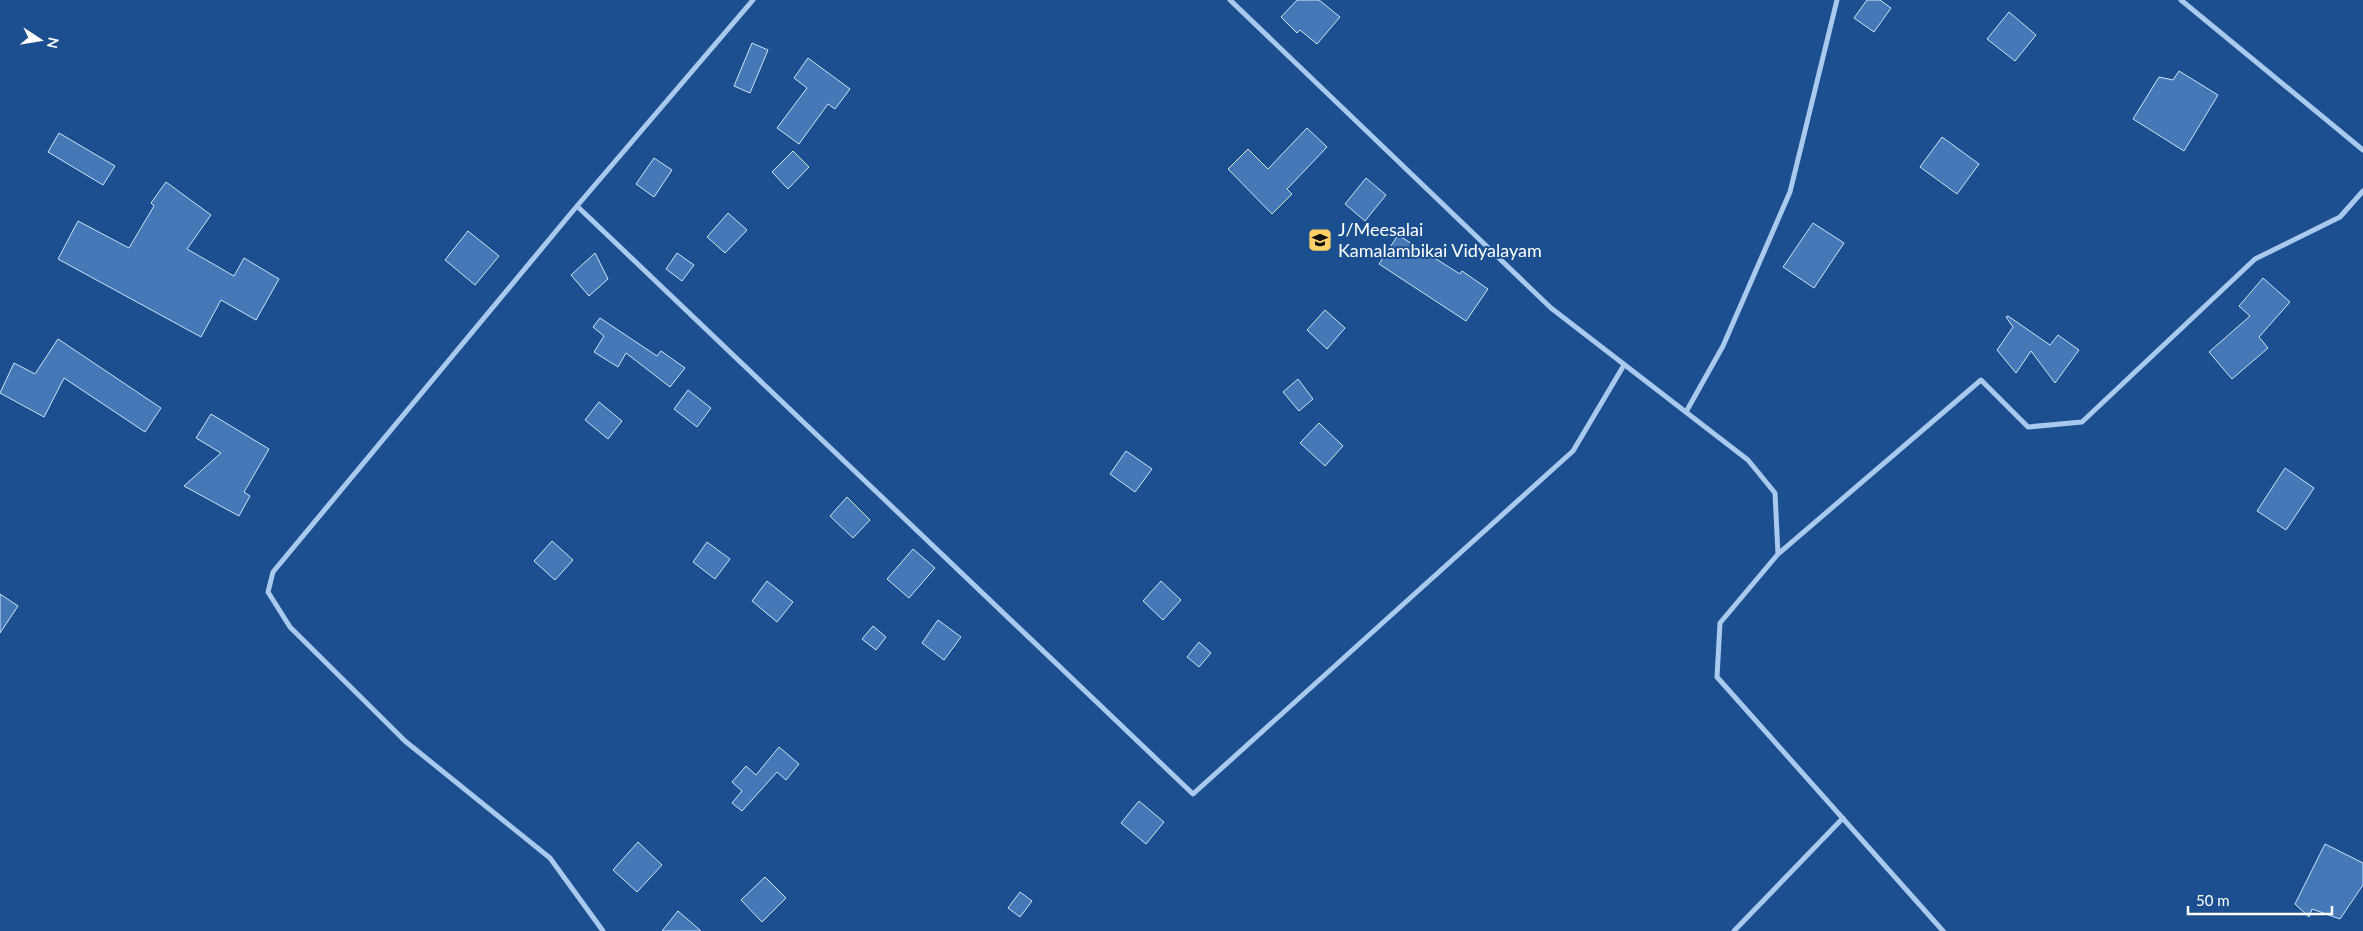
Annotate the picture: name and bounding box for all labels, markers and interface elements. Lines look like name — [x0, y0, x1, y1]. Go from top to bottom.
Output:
north arrow — [15, 15, 65, 65]
text: N — [44, 36, 63, 50]
place label: J/Meesalai Kamalambikai Vidyalayam — [1338, 218, 1542, 261]
school or university icon: J/Meesalai Kamalambikai Vidyalayam — [1307, 227, 1333, 253]
scale bar — [2188, 884, 2332, 916]
text: 50 m — [2196, 891, 2230, 909]

